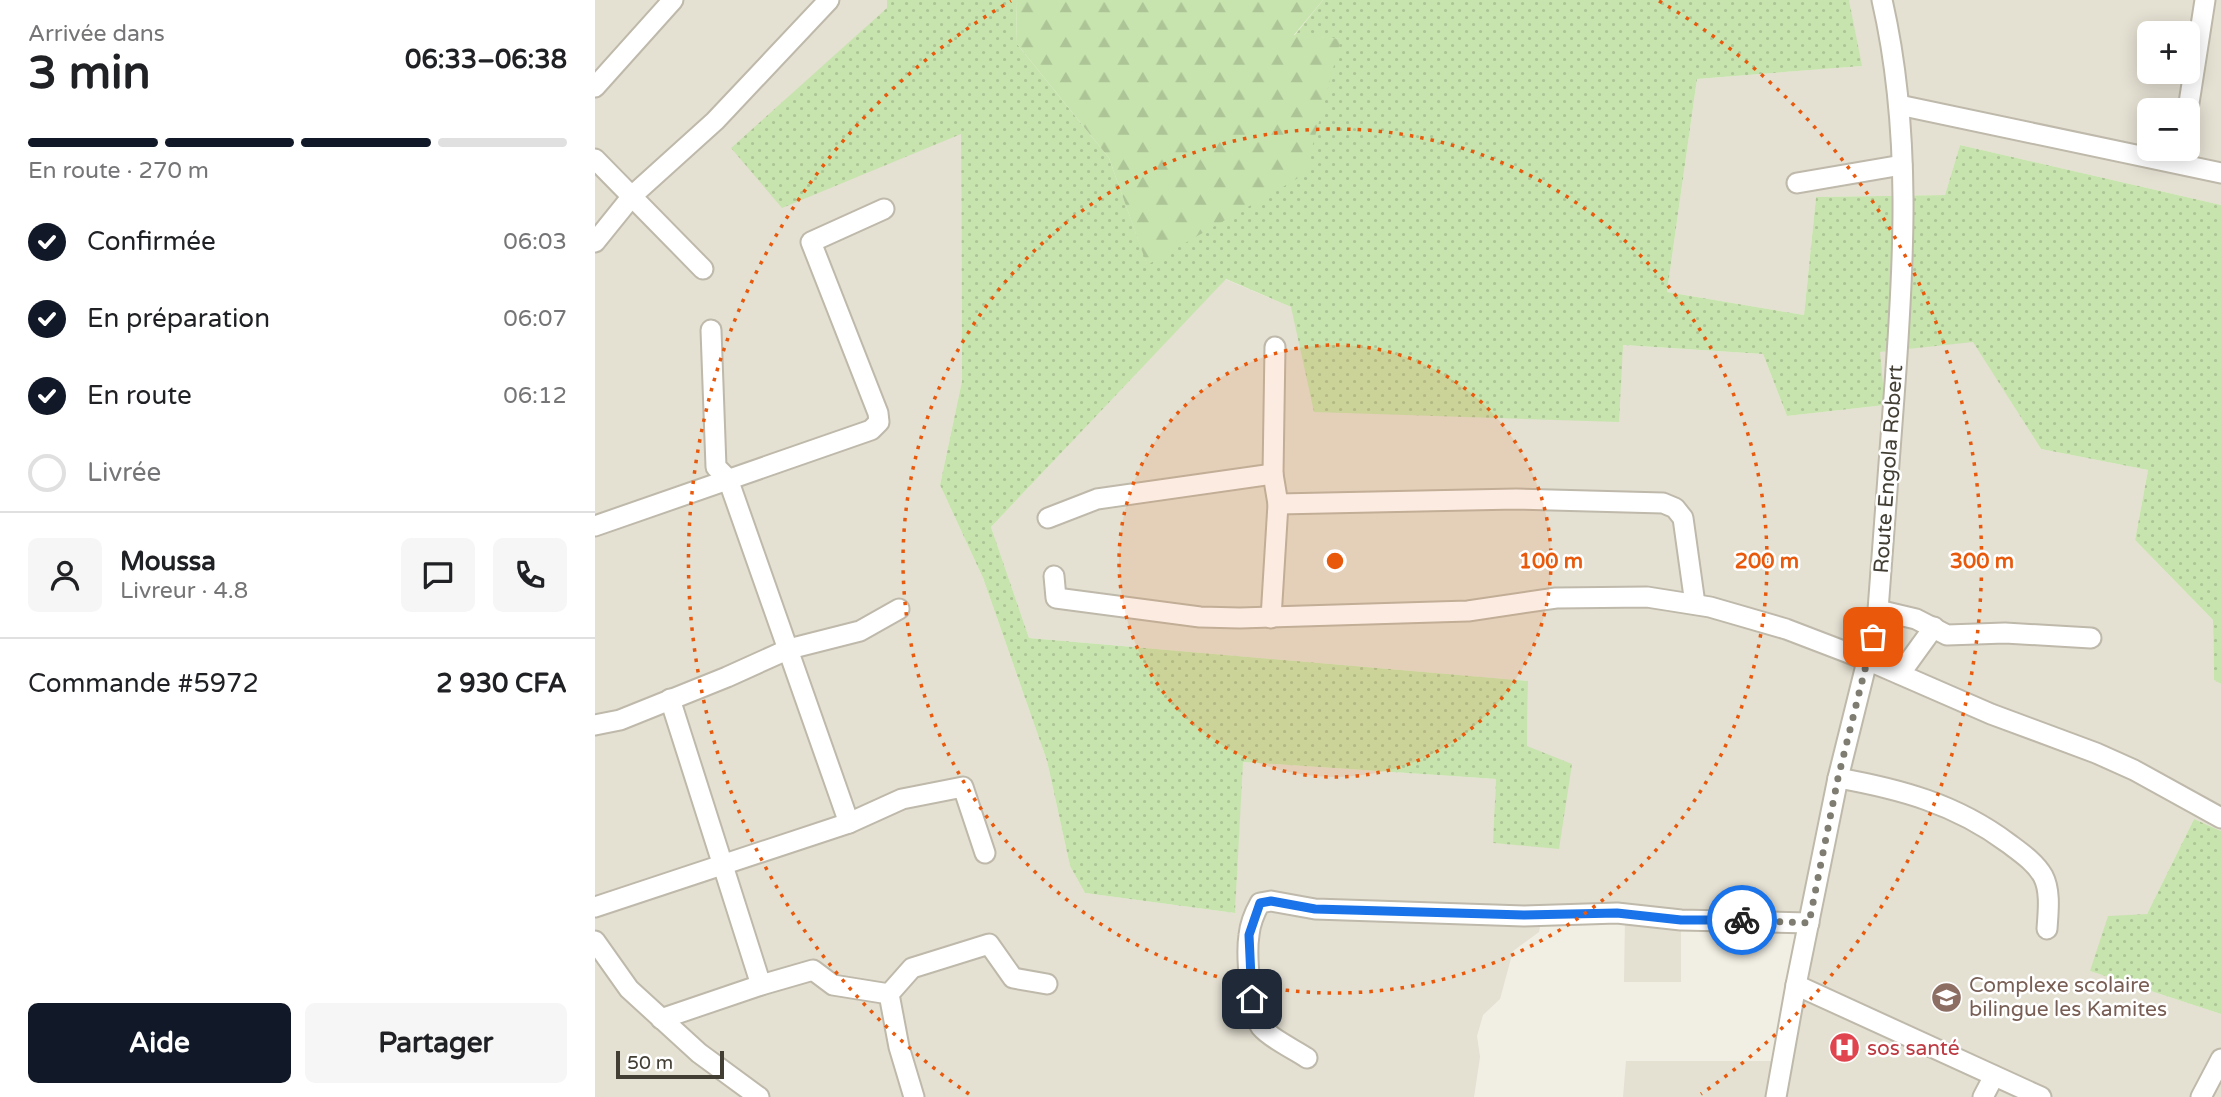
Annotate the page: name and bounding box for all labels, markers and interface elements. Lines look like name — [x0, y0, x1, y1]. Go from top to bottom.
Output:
text: Arrivée dans — [28, 20, 165, 48]
map controls — [2137, 21, 2200, 161]
button: + — [2137, 21, 2200, 84]
text: 06:33–06:38 — [405, 44, 567, 75]
text: 3 min — [28, 46, 151, 101]
button: − — [2137, 98, 2200, 161]
text: En route · 270 m — [28, 157, 209, 185]
icon: check — [28, 223, 66, 261]
text: Confirmée — [87, 226, 216, 257]
text: 06:03 — [503, 228, 567, 256]
icon: check — [28, 300, 66, 338]
text: En préparation — [87, 303, 270, 334]
text: 06:07 — [503, 305, 567, 333]
street label: Route Engola Robert — [1869, 364, 1908, 574]
icon: check — [28, 377, 66, 415]
text: En route — [87, 380, 192, 411]
text: 06:12 — [503, 382, 567, 410]
text: Livrée — [87, 457, 161, 488]
button: person — [28, 538, 102, 612]
button: chat — [401, 538, 475, 612]
button: phone — [493, 538, 567, 612]
text: Moussa — [120, 546, 216, 577]
centre of rings — [1323, 549, 1347, 573]
text: 100 m — [1519, 549, 1583, 574]
text: 200 m — [1735, 549, 1799, 574]
text: 300 m — [1950, 549, 2014, 574]
text: Livreur · 4.8 — [120, 577, 248, 605]
pin — [1843, 607, 1903, 667]
icon: bag — [1854, 618, 1892, 656]
text: Commande #5972 — [28, 668, 259, 699]
text: 2 930 CFA — [436, 668, 567, 699]
courier — [1707, 885, 1777, 955]
icon: bike — [1723, 901, 1761, 939]
pin — [1222, 969, 1282, 1029]
place label: Complexe scolaire bilingue les Kamites — [1969, 973, 2167, 1022]
icon: home — [1233, 980, 1271, 1018]
school or university icon: Complexe scolaire bilingue les Kamites — [1929, 980, 1963, 1014]
button: Aide — [28, 1003, 291, 1083]
button: Partager — [305, 1003, 567, 1083]
hospital icon: sos santé — [1827, 1031, 1861, 1065]
place label: sos santé — [1867, 1036, 1960, 1061]
scale bar — [616, 1048, 725, 1080]
text: 50 m — [627, 1052, 673, 1074]

